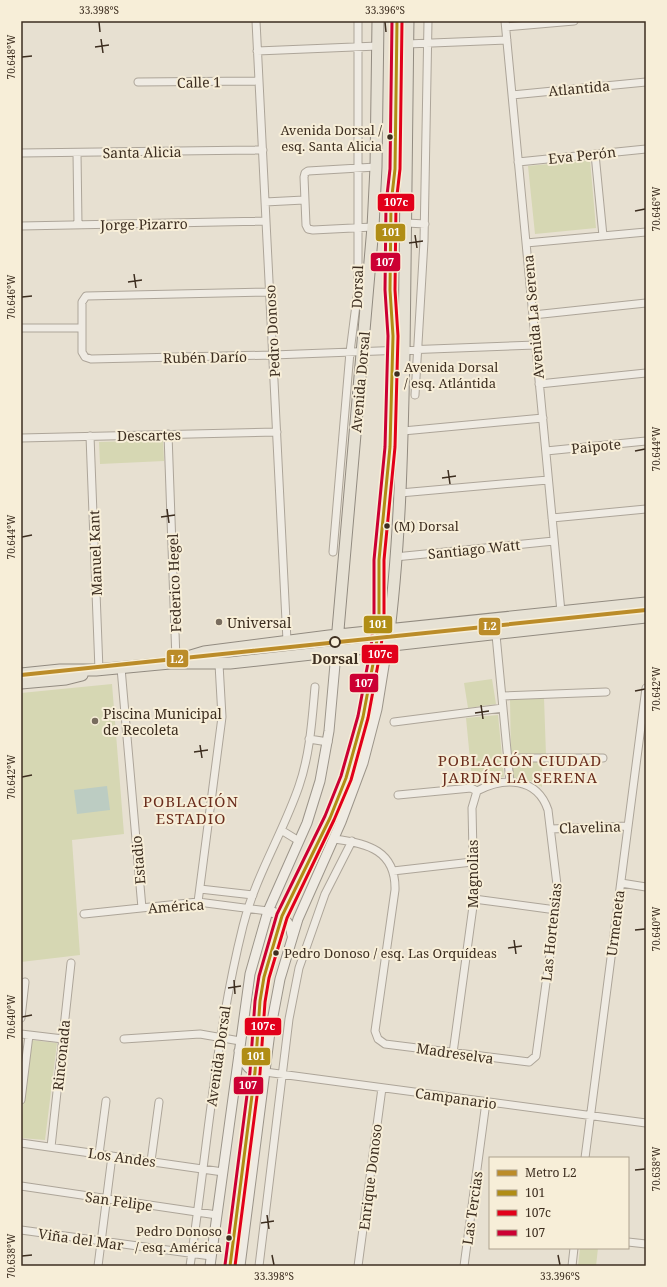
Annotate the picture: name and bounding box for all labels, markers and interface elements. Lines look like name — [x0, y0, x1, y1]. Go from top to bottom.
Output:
text: 33.398°S — [79, 3, 119, 17]
text: 33.396°S — [365, 3, 405, 17]
text: 70.648°W — [4, 34, 18, 79]
street label: Calle 1 — [177, 72, 221, 92]
street label: Atlantida — [547, 76, 611, 100]
place label: Avenida Dorsal / esq. Santa Alicia — [280, 121, 382, 155]
marker: Avenida Dorsal / esq. Santa Alicia — [385, 132, 395, 142]
street label: Santa Alicia — [102, 142, 182, 162]
street label: Eva Perón — [547, 142, 617, 168]
text: 70.646°W — [649, 186, 663, 231]
line badge: 107c — [377, 193, 415, 212]
text: 107c — [384, 194, 408, 209]
street label: Jorge Pizarro — [99, 214, 188, 234]
line badge: 101 — [375, 223, 406, 242]
text: 101 — [382, 224, 400, 239]
line badge: 107 — [370, 252, 401, 272]
text: 107 — [376, 254, 394, 269]
street label: Avenida La Serena — [518, 254, 548, 380]
street label: Dorsal — [347, 264, 367, 309]
text: 70.646°W — [4, 274, 18, 319]
street label: Pedro Donoso — [260, 284, 284, 378]
street label: Avenida Dorsal — [346, 330, 374, 433]
street label: Rubén Darío — [163, 347, 247, 367]
place label: Avenida Dorsal / esq. Atlántida — [404, 358, 498, 392]
marker: Avenida Dorsal / esq. Atlántida — [392, 369, 402, 379]
street label: Descartes — [117, 425, 181, 445]
text: 70.644°W — [649, 426, 663, 471]
street label: Paipote — [570, 434, 622, 458]
street label: Manuel Kant — [84, 510, 106, 596]
text: 70.644°W — [4, 514, 18, 559]
place label: (M) Dorsal — [394, 517, 459, 535]
marker: (M) Dorsal — [382, 521, 392, 531]
street label: Federico Hegel — [163, 533, 185, 633]
street label: Santiago Watt — [427, 535, 521, 563]
place label: Universal — [227, 613, 292, 632]
line badge: 101 — [363, 615, 393, 634]
text: 101 — [369, 616, 387, 631]
marker: Universal — [214, 617, 224, 627]
line badge: L2 — [478, 617, 501, 636]
text: L2 — [483, 618, 497, 633]
marker: Dorsal — [329, 636, 341, 648]
line badge: 107c — [361, 644, 399, 664]
text: 107c — [368, 646, 392, 661]
line badge: L2 — [166, 649, 189, 668]
place label: Dorsal — [312, 649, 358, 668]
text: L2 — [170, 651, 184, 666]
text: 70.642°W — [649, 666, 663, 711]
line badge: 107 — [349, 673, 379, 693]
text: 107 — [355, 675, 373, 690]
place label: Piscina Municipal de Recoleta — [103, 704, 223, 739]
marker: Piscina Municipal de Recoleta — [90, 716, 100, 726]
district label: POBLACIÓN CIUDAD JARDÍN LA SERENA — [438, 750, 602, 787]
text: 70.642°W — [4, 754, 18, 799]
district label: POBLACIÓN ESTADIO — [143, 791, 239, 828]
street label: Clavelina — [559, 816, 621, 838]
street label: Estadio — [126, 835, 150, 885]
street label: Magnolias — [463, 840, 482, 908]
street label: Las Hortensias — [536, 882, 566, 982]
street label: Urmeneta — [602, 889, 629, 957]
street label: América — [147, 895, 205, 917]
text: 70.640°W — [649, 906, 663, 951]
place label: Pedro Donoso / esq. Las Orquídeas — [284, 944, 497, 962]
marker: Pedro Donoso / esq. Las Orquídeas — [271, 948, 281, 958]
text: 70.640°W — [4, 994, 18, 1039]
street label: Avenida Dorsal — [202, 1004, 235, 1108]
line badge: 107c — [244, 1017, 282, 1036]
text: 107c — [251, 1018, 275, 1033]
street label: Rinconada — [48, 1019, 74, 1091]
street label: Madreselva — [415, 1038, 495, 1068]
line badge: 101 — [241, 1047, 271, 1066]
text: 101 — [247, 1048, 265, 1063]
line badge: 107 — [233, 1076, 264, 1095]
text: 107 — [239, 1077, 257, 1092]
street label: Campanario — [414, 1083, 498, 1113]
street label: Enrique Donoso — [354, 1123, 386, 1231]
street label: Los Andes — [87, 1143, 157, 1171]
text: 70.638°W — [649, 1146, 663, 1191]
legend — [489, 1157, 629, 1249]
text: Metro L2 — [525, 1164, 577, 1181]
street label: Las Tercias — [457, 1170, 487, 1246]
text: 101 — [525, 1184, 545, 1201]
street label: San Felipe — [84, 1187, 154, 1215]
text: 107c — [525, 1204, 551, 1221]
place label: Pedro Donoso / esq. América — [135, 1222, 222, 1256]
street label: Viña del Mar — [37, 1224, 125, 1254]
text: 107 — [525, 1224, 545, 1241]
text: 70.638°W — [4, 1233, 18, 1278]
marker: Pedro Donoso / esq. América — [224, 1233, 234, 1243]
text: 33.398°S — [254, 1269, 294, 1283]
text: 33.396°S — [540, 1269, 580, 1283]

